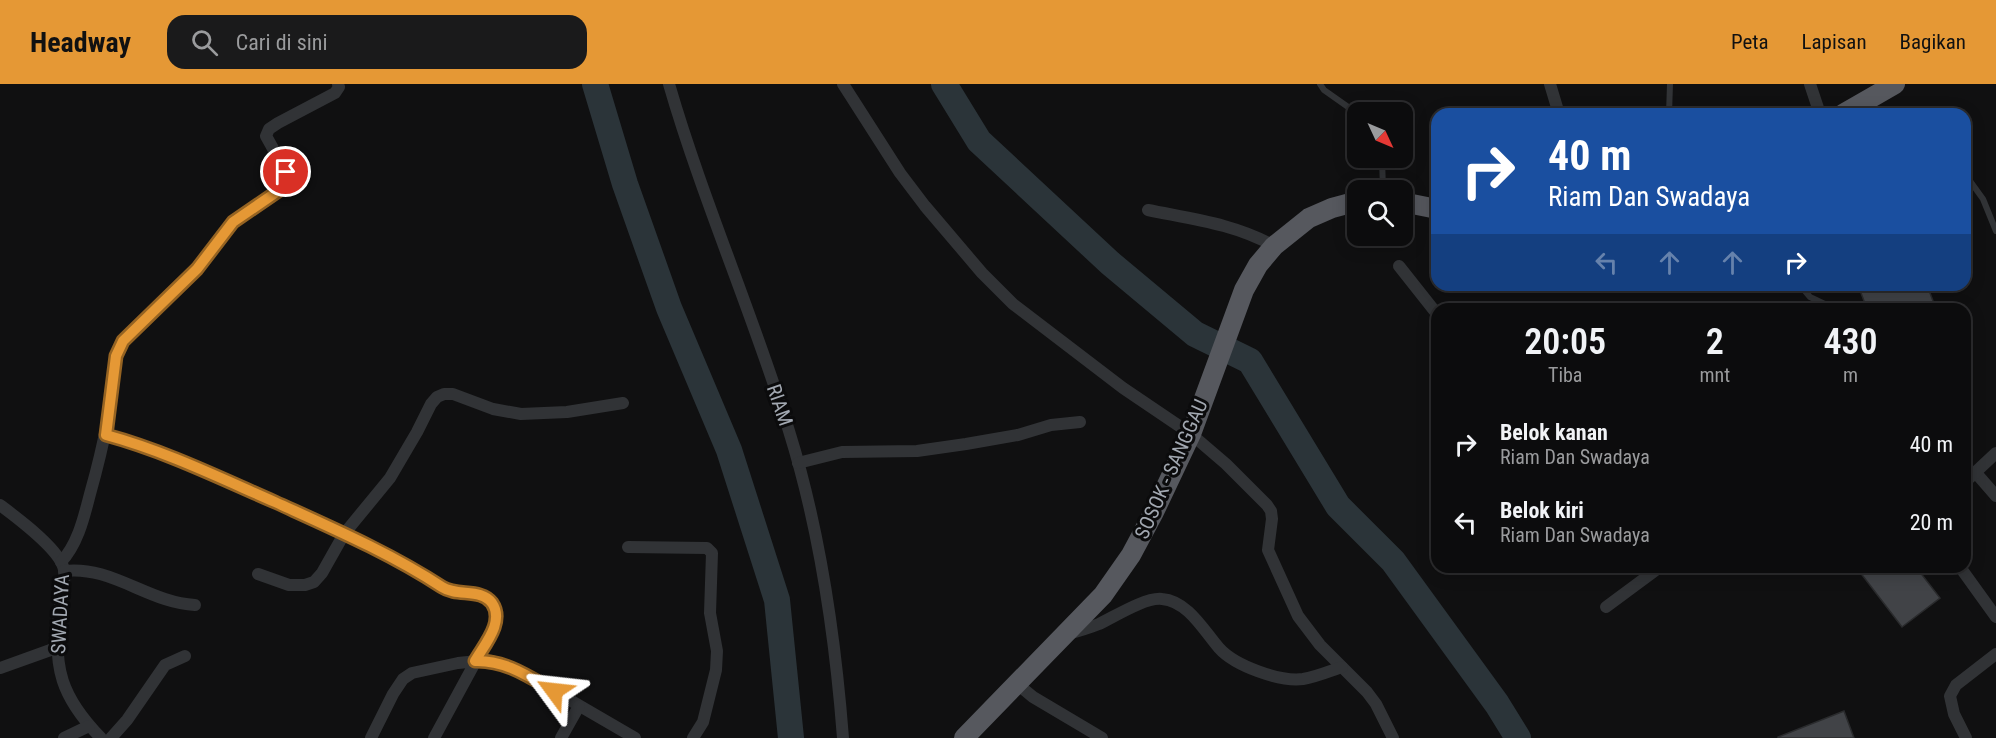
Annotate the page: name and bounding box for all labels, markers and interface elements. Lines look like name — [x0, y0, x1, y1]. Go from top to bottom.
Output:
search box — [167, 15, 587, 69]
text: Headway — [30, 26, 131, 59]
icon: search — [188, 26, 221, 59]
text: Cari di sini — [236, 30, 327, 55]
text: Peta — [1731, 30, 1769, 54]
text: Lapisan — [1802, 30, 1867, 54]
text: Bagikan — [1900, 30, 1966, 54]
north arrow — [1347, 102, 1413, 168]
map controls — [1347, 102, 1413, 246]
text: 40 m — [1548, 131, 1631, 180]
icon: right — [1449, 132, 1527, 210]
pin — [260, 146, 311, 197]
icon: arrive — [269, 155, 302, 188]
button: search — [1347, 180, 1413, 246]
text: Riam Dan Swadaya — [1548, 181, 1750, 213]
icon: left — [1590, 246, 1623, 279]
icon: ahead — [1653, 246, 1686, 279]
icon: ahead — [1716, 246, 1749, 279]
icon: right — [1779, 246, 1812, 279]
text: 20:05 — [1524, 321, 1606, 363]
text: 2 — [1706, 321, 1724, 363]
text: 430 — [1823, 321, 1878, 363]
text: Tiba — [1548, 363, 1582, 387]
text: mnt — [1699, 363, 1730, 387]
text: m — [1843, 363, 1858, 387]
street label: RIAM — [762, 381, 798, 429]
street label: SOSOK - SANGGAU — [1129, 395, 1213, 543]
text: Belok kanan — [1500, 420, 1608, 445]
icon: right — [1449, 428, 1482, 461]
text: 40 m — [1910, 432, 1953, 457]
text: Riam Dan Swadaya — [1500, 445, 1650, 469]
text: Belok kiri — [1500, 498, 1584, 523]
icon: left — [1449, 506, 1482, 539]
text: 20 m — [1910, 510, 1953, 535]
text: Riam Dan Swadaya — [1500, 523, 1650, 547]
street label: SWADAYA — [46, 573, 74, 654]
position arrow — [522, 659, 586, 723]

